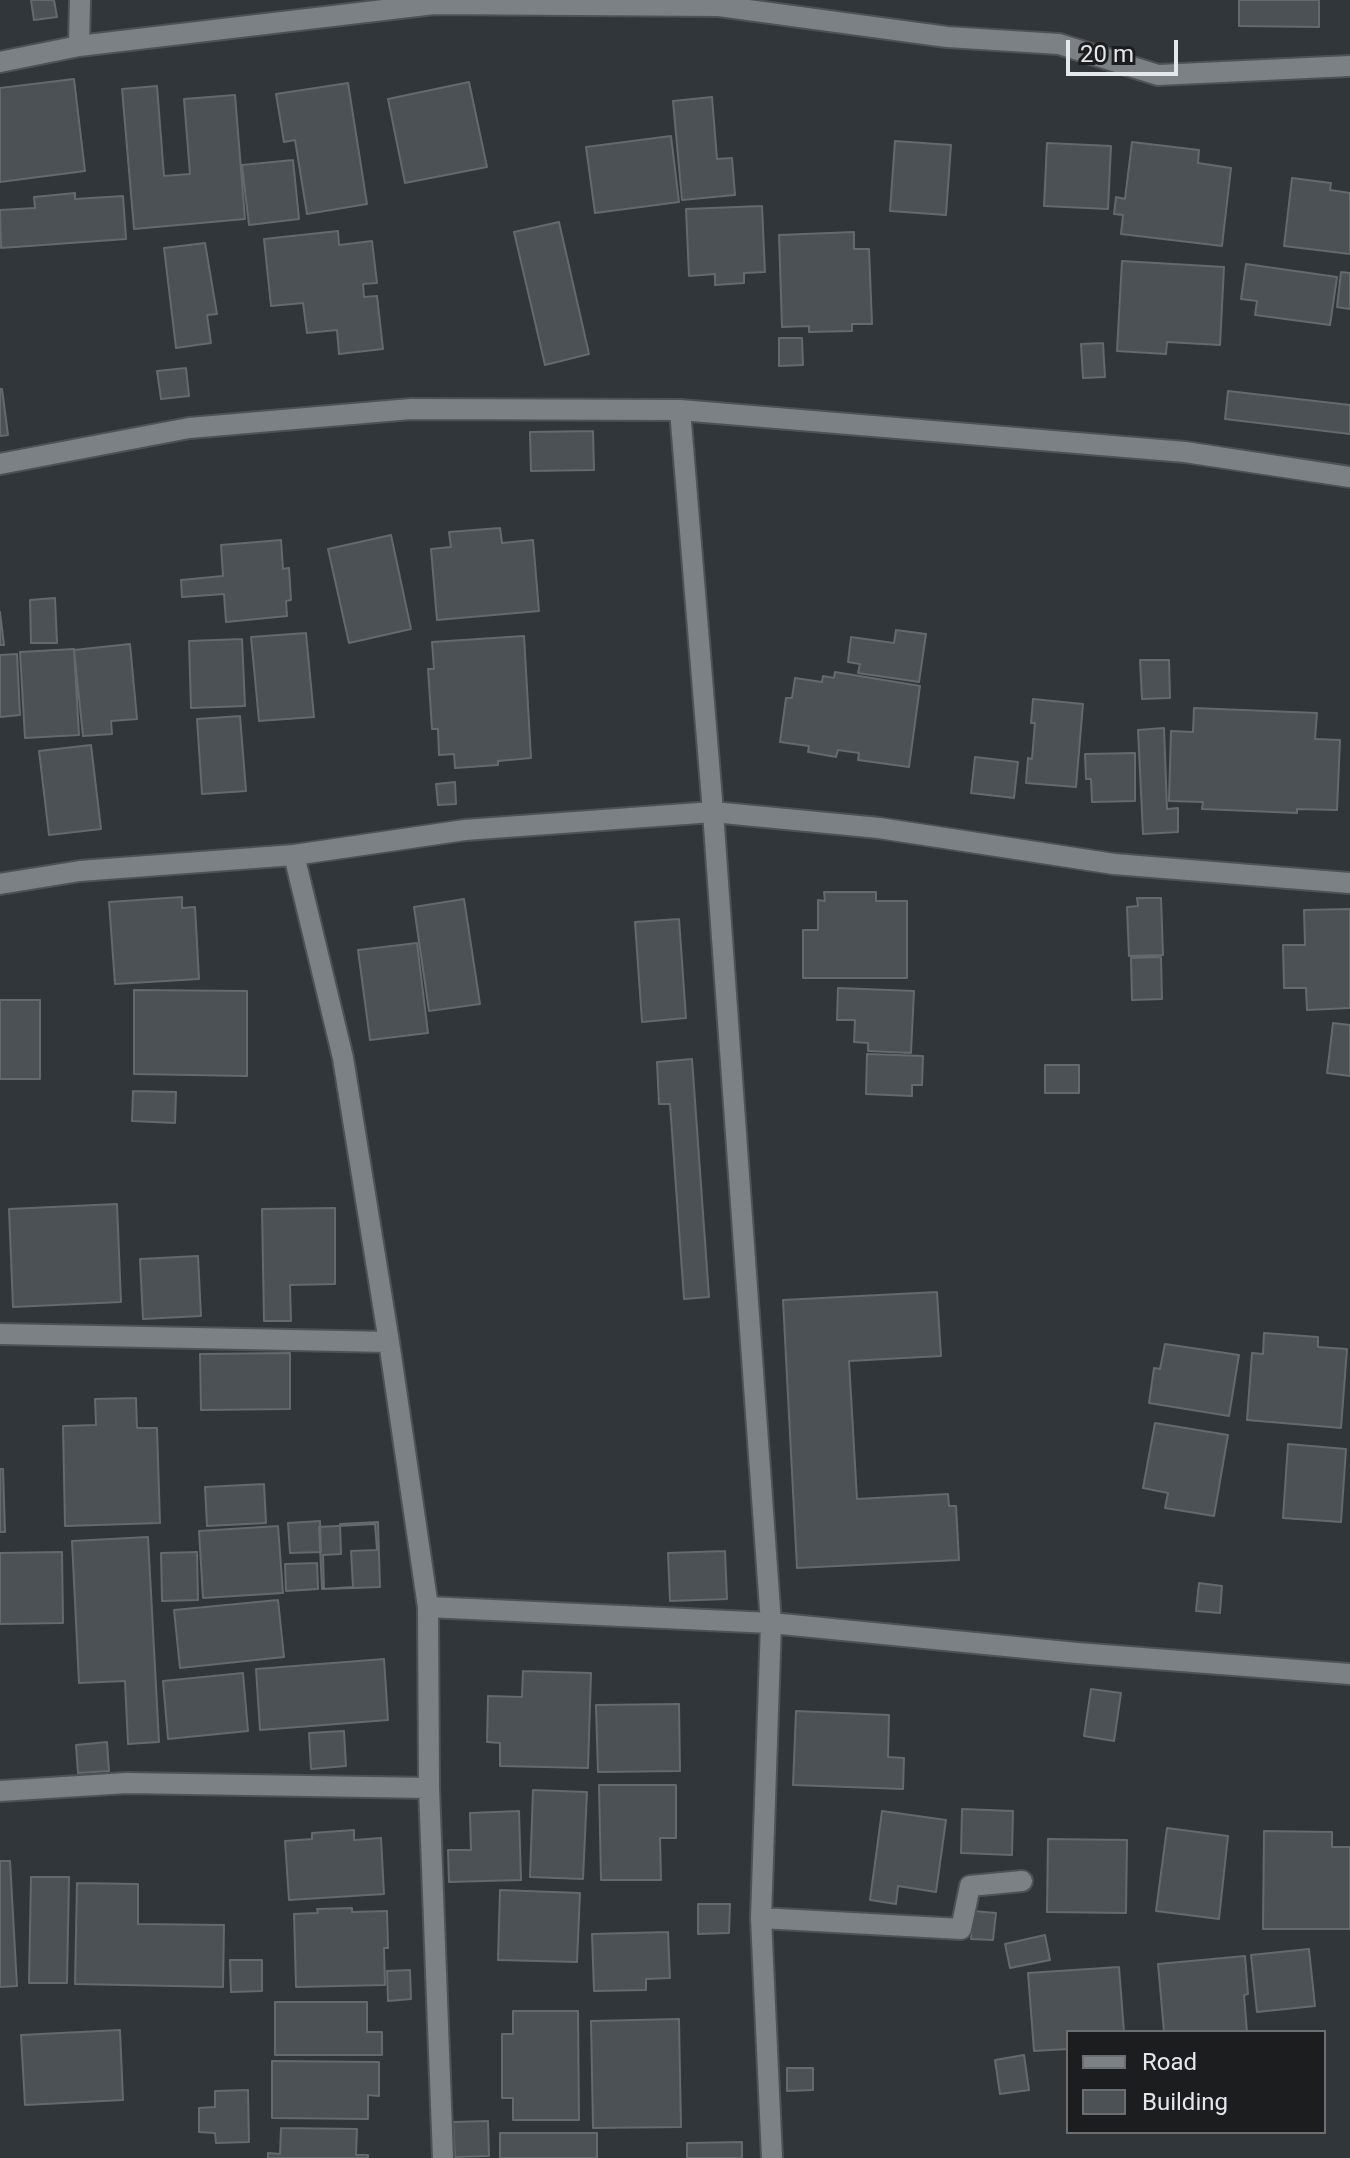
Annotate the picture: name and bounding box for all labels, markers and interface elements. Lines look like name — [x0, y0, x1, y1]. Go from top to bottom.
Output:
scale bar — [1070, 24, 1182, 74]
text: 20 m — [1080, 40, 1134, 68]
legend — [1066, 2030, 1326, 2134]
text: Road — [1142, 2048, 1197, 2076]
text: Building — [1142, 2088, 1228, 2116]

